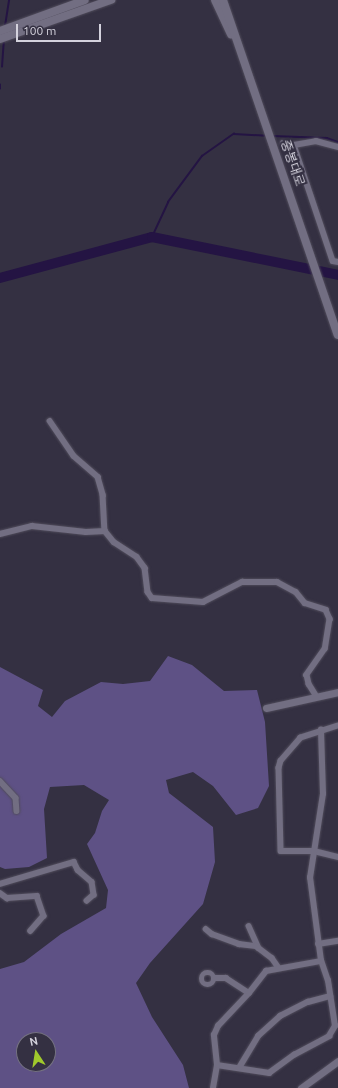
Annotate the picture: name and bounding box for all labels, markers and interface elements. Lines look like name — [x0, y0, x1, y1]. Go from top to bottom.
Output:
scale bar — [18, 16, 103, 42]
text: 100 m — [23, 24, 56, 37]
street label: 중봉대로 — [278, 138, 308, 188]
north arrow — [16, 1032, 56, 1072]
text: N — [28, 1035, 39, 1048]

